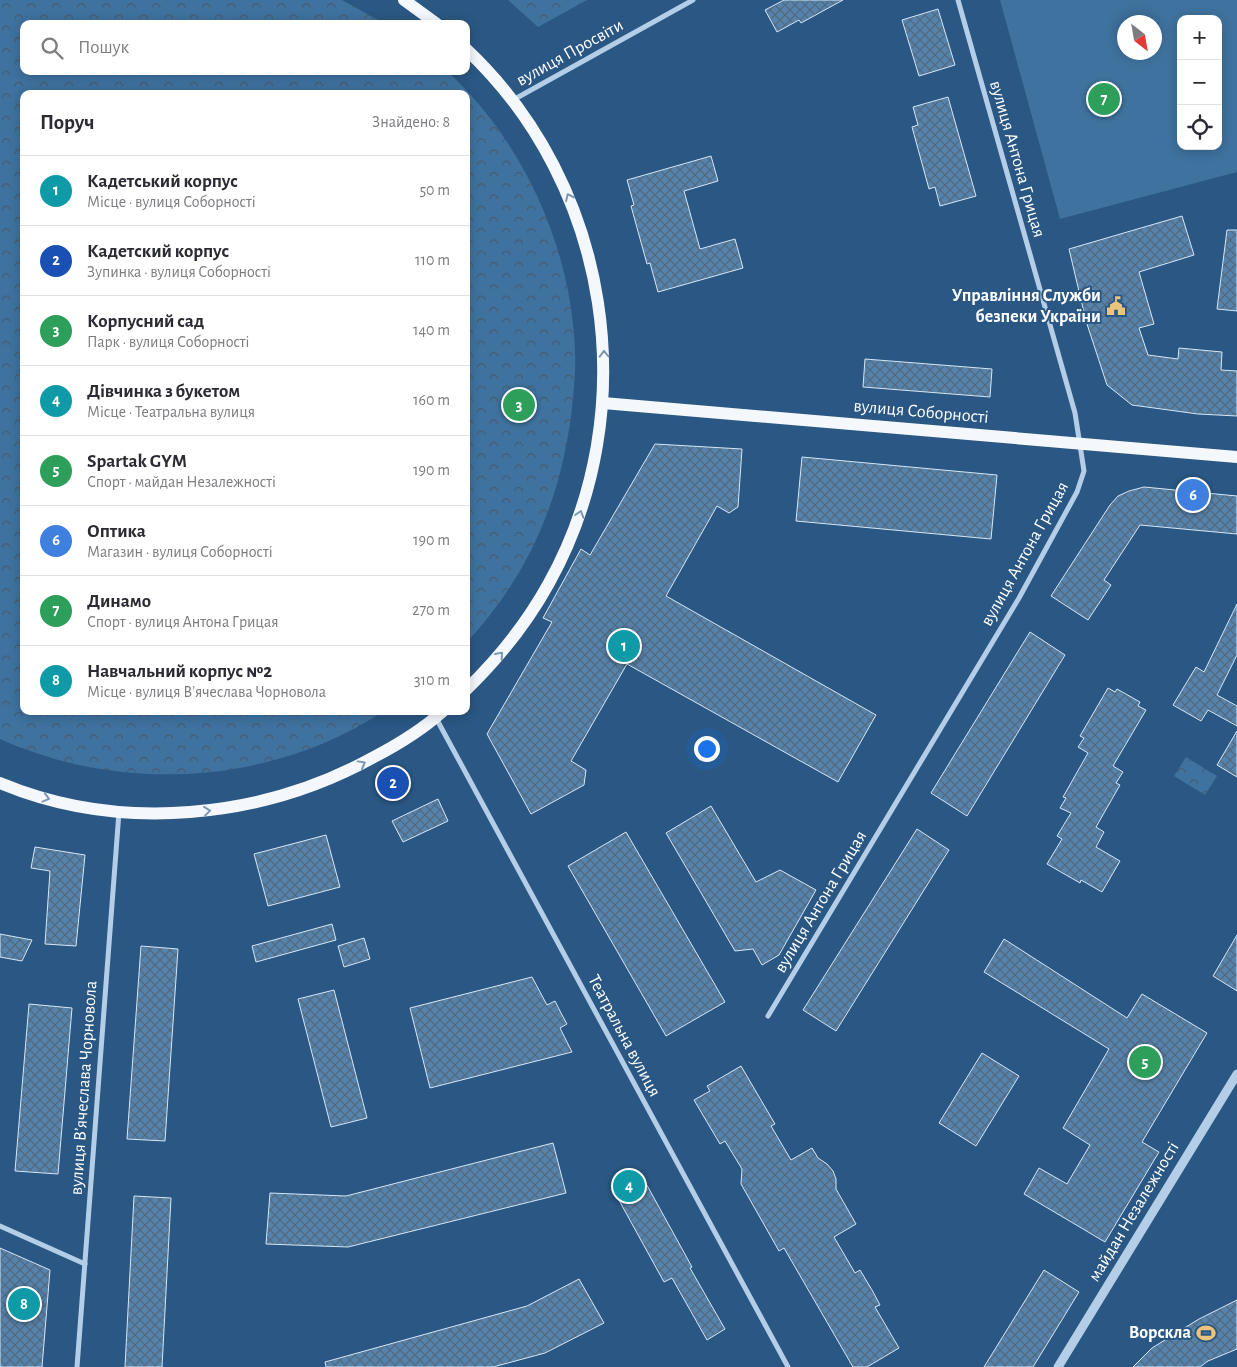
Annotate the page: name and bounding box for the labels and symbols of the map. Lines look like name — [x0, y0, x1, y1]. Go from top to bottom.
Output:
north arrow — [1117, 15, 1162, 60]
street label: вулиця Просвіти — [513, 16, 627, 90]
street label: вулиця Антона Грицая — [986, 79, 1048, 239]
pin: 7 — [1088, 80, 1120, 118]
one-way arrow — [564, 193, 575, 202]
place label: Управління Служби безпеки України — [952, 287, 1101, 326]
public building icon: Управління Служби безпеки України — [1105, 295, 1127, 317]
one-way arrow — [598, 350, 609, 358]
pin: 3 — [503, 386, 535, 424]
street label: вулиця Соборності — [853, 396, 989, 427]
pin: 6 — [1177, 476, 1209, 514]
street label: вулиця Антона Грицая — [978, 479, 1072, 629]
one-way arrow — [574, 511, 584, 519]
pin: 1 — [608, 627, 640, 665]
one-way arrow — [494, 651, 503, 660]
your location — [694, 736, 720, 762]
one-way arrow — [357, 760, 366, 770]
pin: 2 — [377, 764, 409, 802]
one-way arrow — [42, 793, 50, 803]
one-way arrow — [203, 806, 212, 816]
street label: вулиця Антона Грицая — [772, 828, 870, 976]
street label: Театральна вулиця — [584, 972, 664, 1100]
street label: вулиця Вʼячеслава Чорновола — [68, 980, 100, 1196]
pin: 5 — [1129, 1043, 1161, 1081]
street label: майдан Незалежності — [1085, 1139, 1183, 1285]
pin: 4 — [613, 1167, 645, 1205]
pin: 8 — [8, 1285, 40, 1323]
sports icon: Ворскла — [1195, 1322, 1217, 1344]
place label: Ворскла — [1129, 1324, 1191, 1342]

